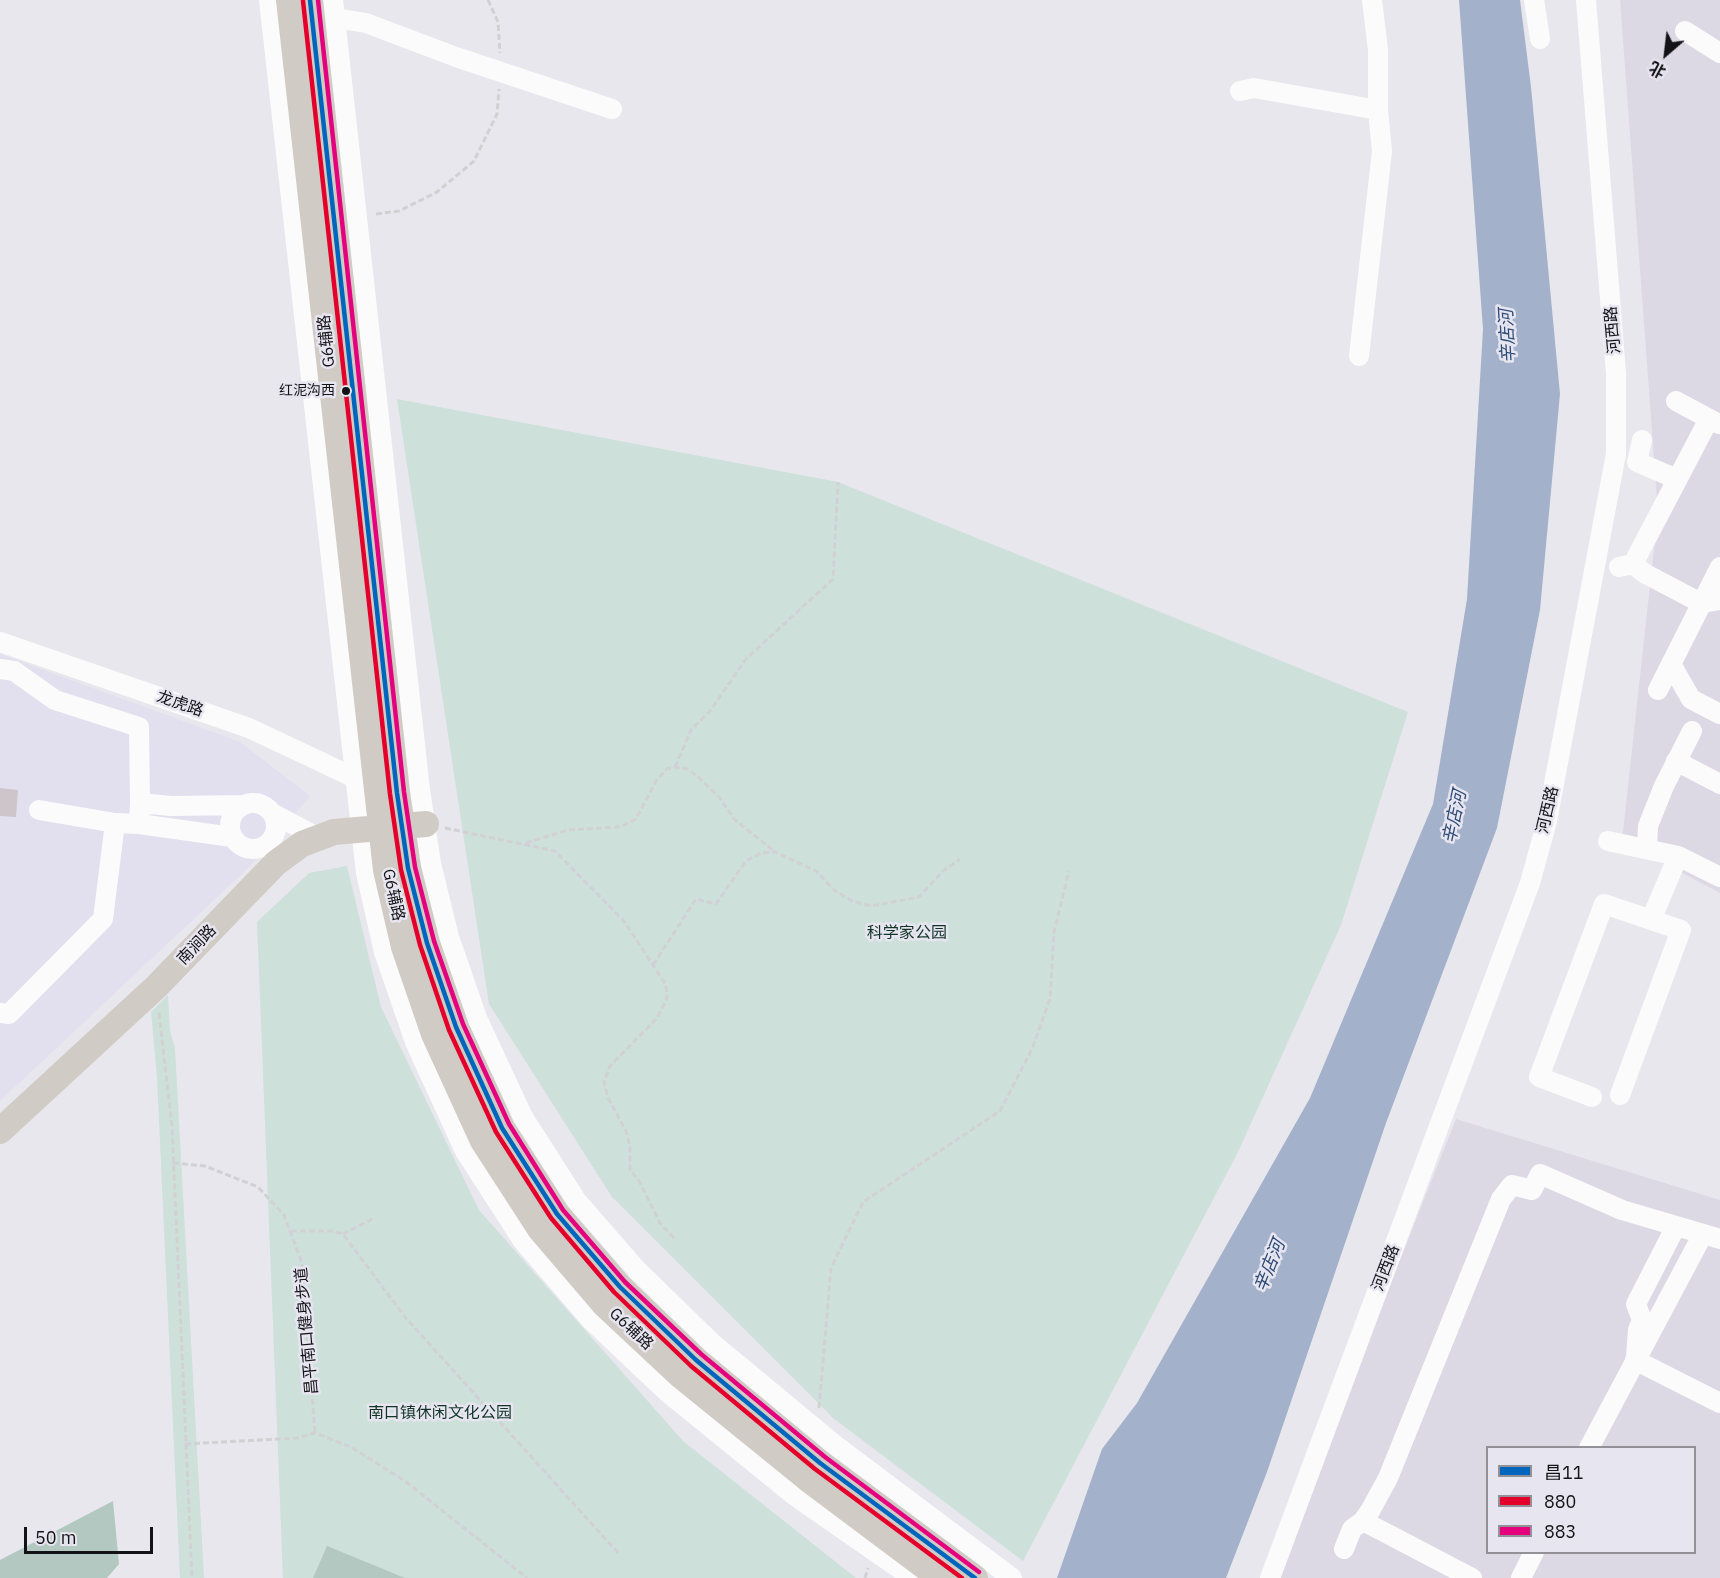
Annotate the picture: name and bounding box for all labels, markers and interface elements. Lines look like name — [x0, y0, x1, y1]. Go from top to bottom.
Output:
north arrow — [1636, 24, 1696, 84]
text: 北 — [1646, 57, 1669, 82]
street label: 河西路 — [1601, 305, 1625, 355]
water label: 辛店河 — [1496, 308, 1520, 364]
street label: G6辅路 — [315, 314, 339, 368]
place label: 红泥沟西 — [279, 383, 335, 399]
marker: 红泥沟西 — [340, 385, 352, 397]
street label: 龙虎路 — [154, 687, 206, 721]
street label: 河西路 — [1533, 784, 1563, 836]
water label: 辛店河 — [1439, 788, 1471, 846]
street label: G6辅路 — [378, 867, 408, 923]
street label: 南涧路 — [173, 921, 221, 969]
park label: 科学家公园 — [867, 923, 947, 943]
water label: 辛店河 — [1250, 1237, 1290, 1295]
street label: 河西路 — [1368, 1242, 1404, 1294]
street label: 昌平南口健身步道 — [292, 1266, 322, 1396]
street label: G6辅路 — [605, 1304, 657, 1354]
park label: 南口镇休闲文化公园 — [368, 1403, 512, 1423]
legend — [1486, 1446, 1696, 1554]
text: 昌11 — [1544, 1461, 1584, 1484]
text: 880 — [1544, 1490, 1576, 1513]
scale bar — [27, 1515, 156, 1553]
text: 883 — [1544, 1520, 1576, 1543]
text: 50 m — [35, 1526, 77, 1549]

